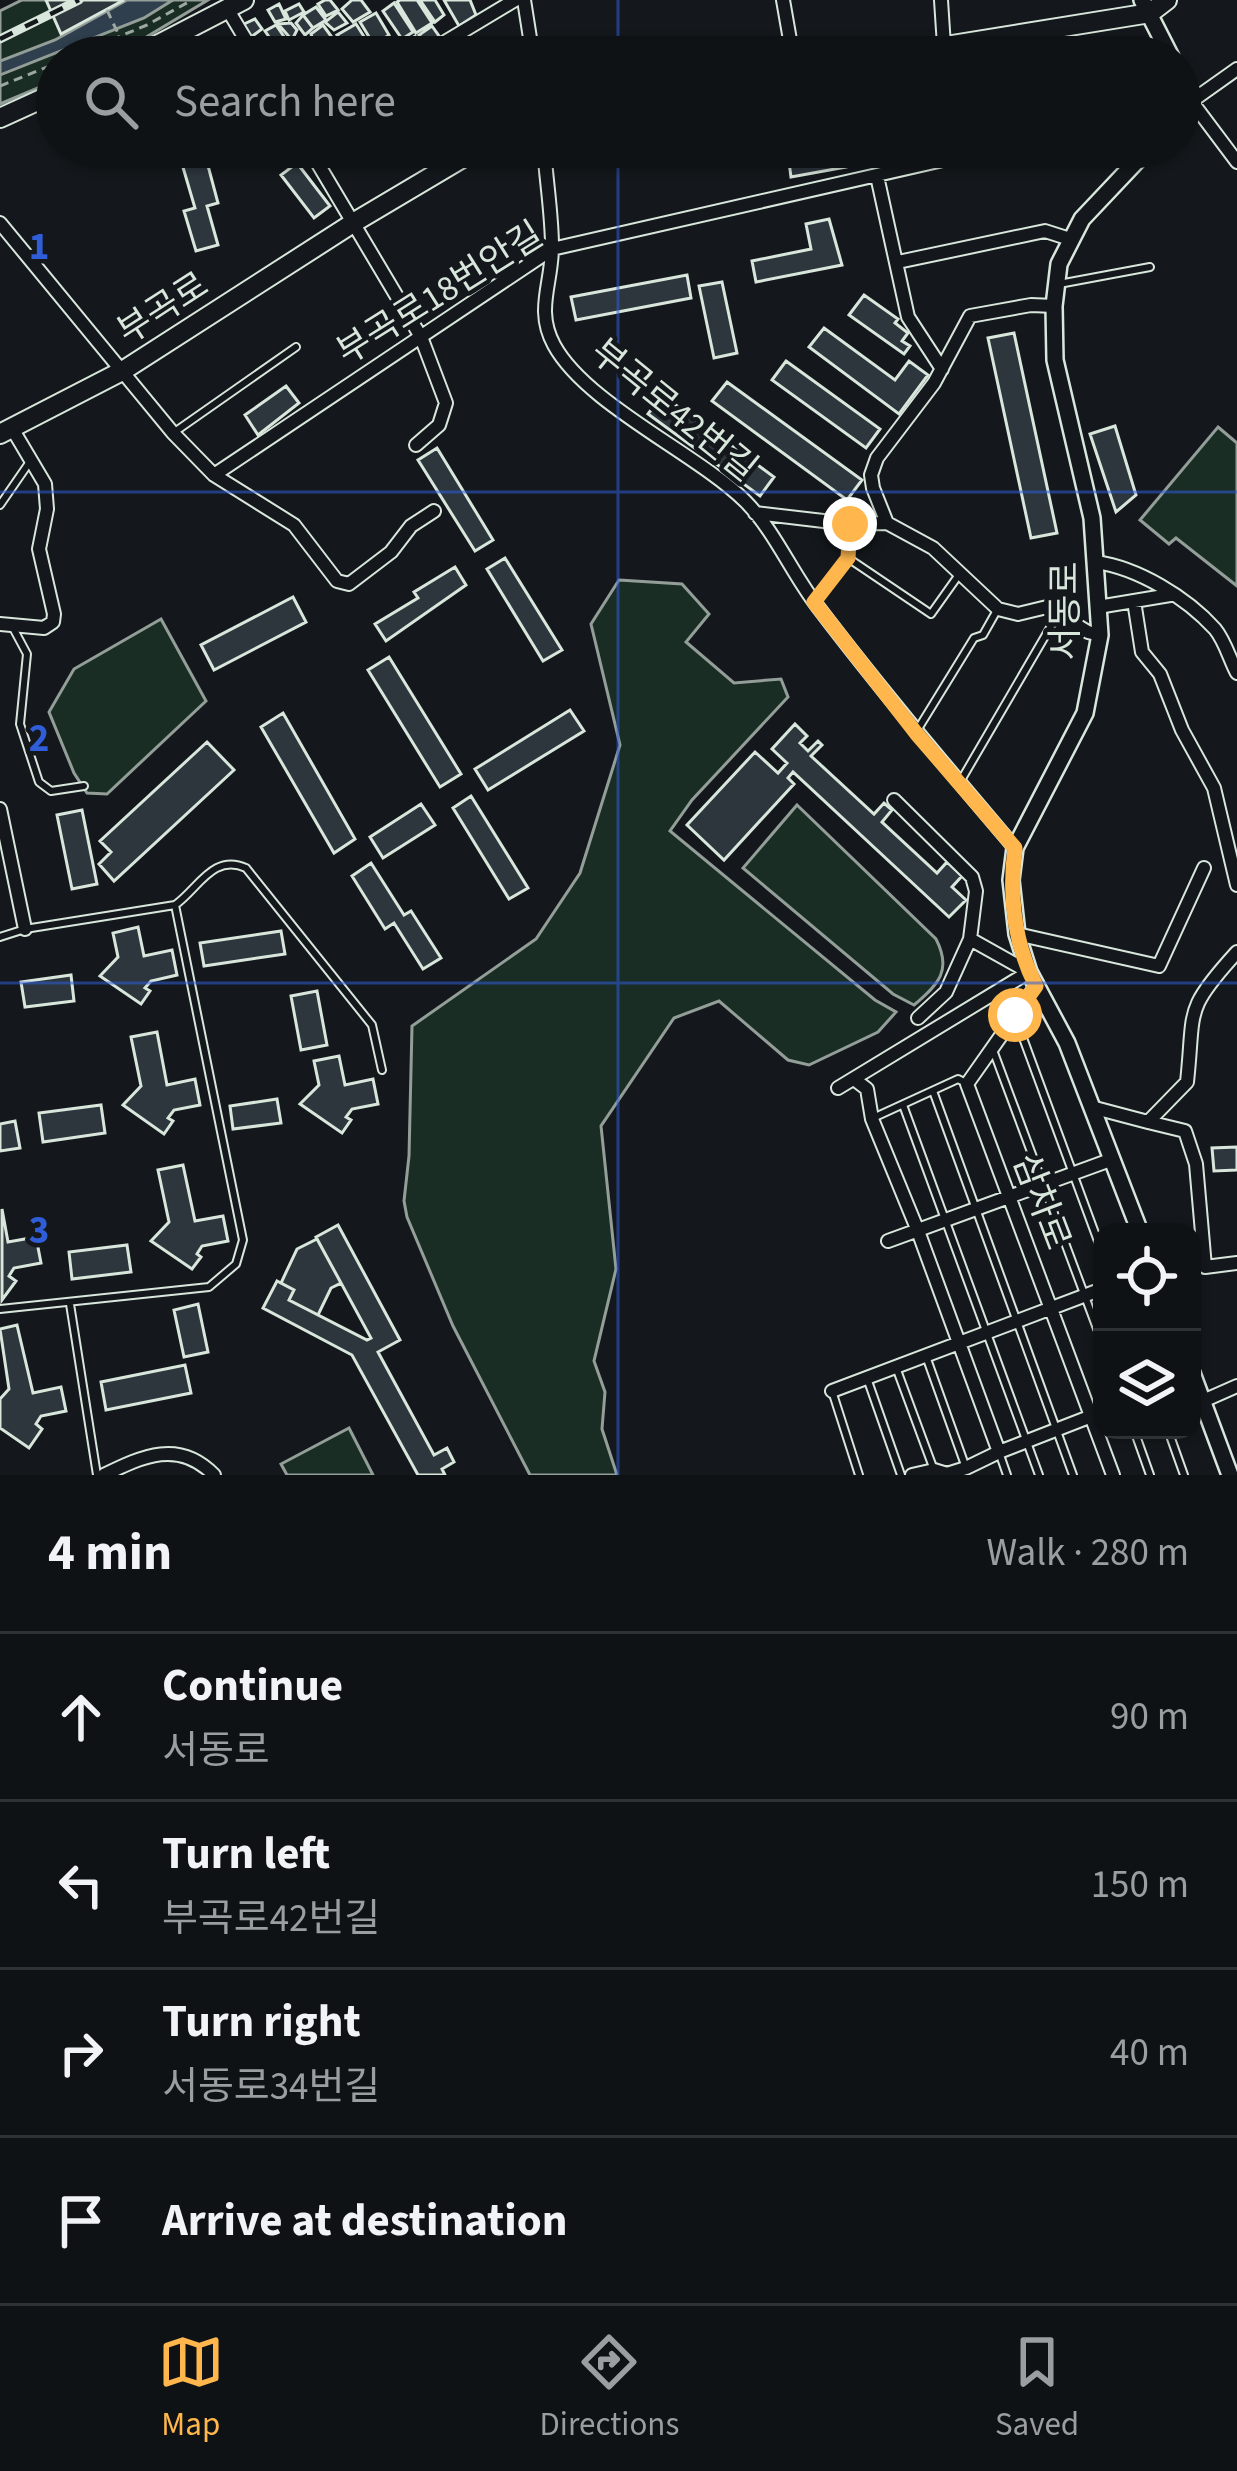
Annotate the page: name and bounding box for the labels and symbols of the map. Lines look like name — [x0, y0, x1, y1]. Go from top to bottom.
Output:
street label: 부곡로18번안길 — [327, 210, 553, 377]
text: 1 — [29, 219, 49, 275]
street label: 부곡로 — [107, 260, 218, 357]
street label: 부곡로42번길 — [580, 327, 768, 493]
route end — [823, 497, 877, 551]
street label: 서동로 — [1040, 561, 1091, 661]
text: 2 — [29, 711, 49, 767]
route start — [988, 988, 1042, 1042]
street label: 삼차로 — [1000, 1146, 1083, 1257]
text: 3 — [29, 1203, 49, 1259]

